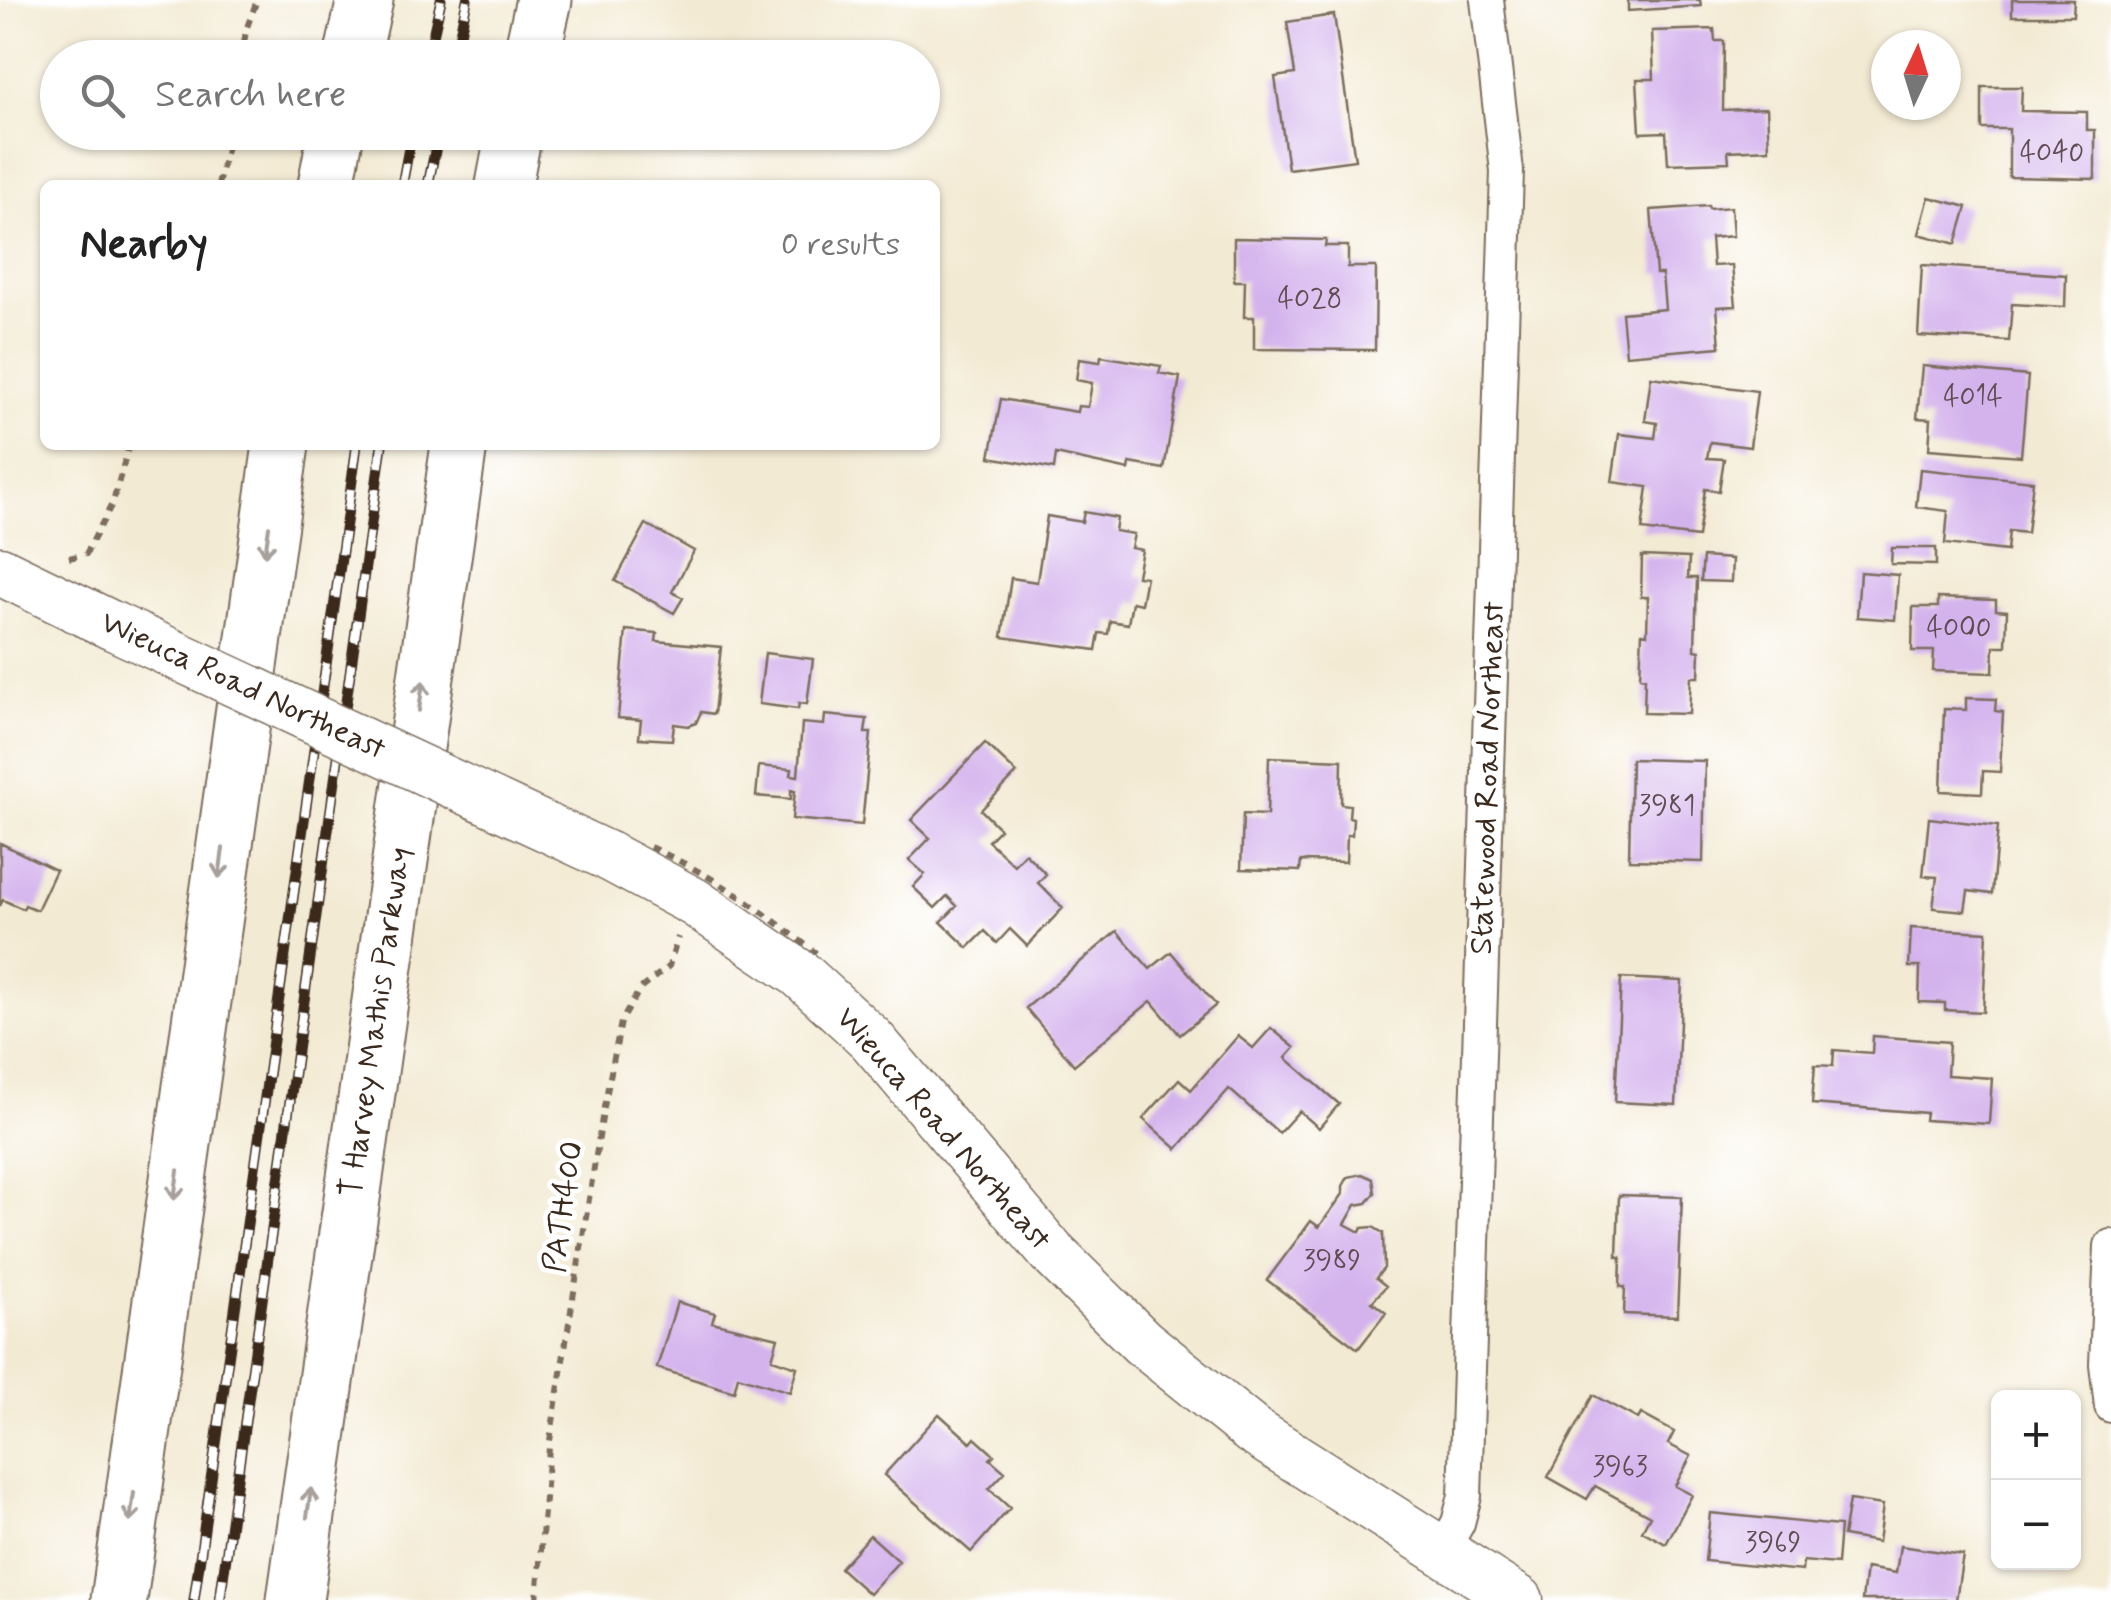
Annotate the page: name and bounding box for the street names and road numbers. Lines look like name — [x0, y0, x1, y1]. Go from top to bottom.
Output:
street label: Statewood Road Northeast — [1461, 601, 1515, 955]
street label: Wieuca Road Northeast — [94, 602, 392, 770]
street label: T Harvey Mathis Parkway — [331, 844, 421, 1200]
street label: Wieuca Road Northeast — [826, 998, 1060, 1260]
street label: PATH400 — [534, 1138, 594, 1276]

